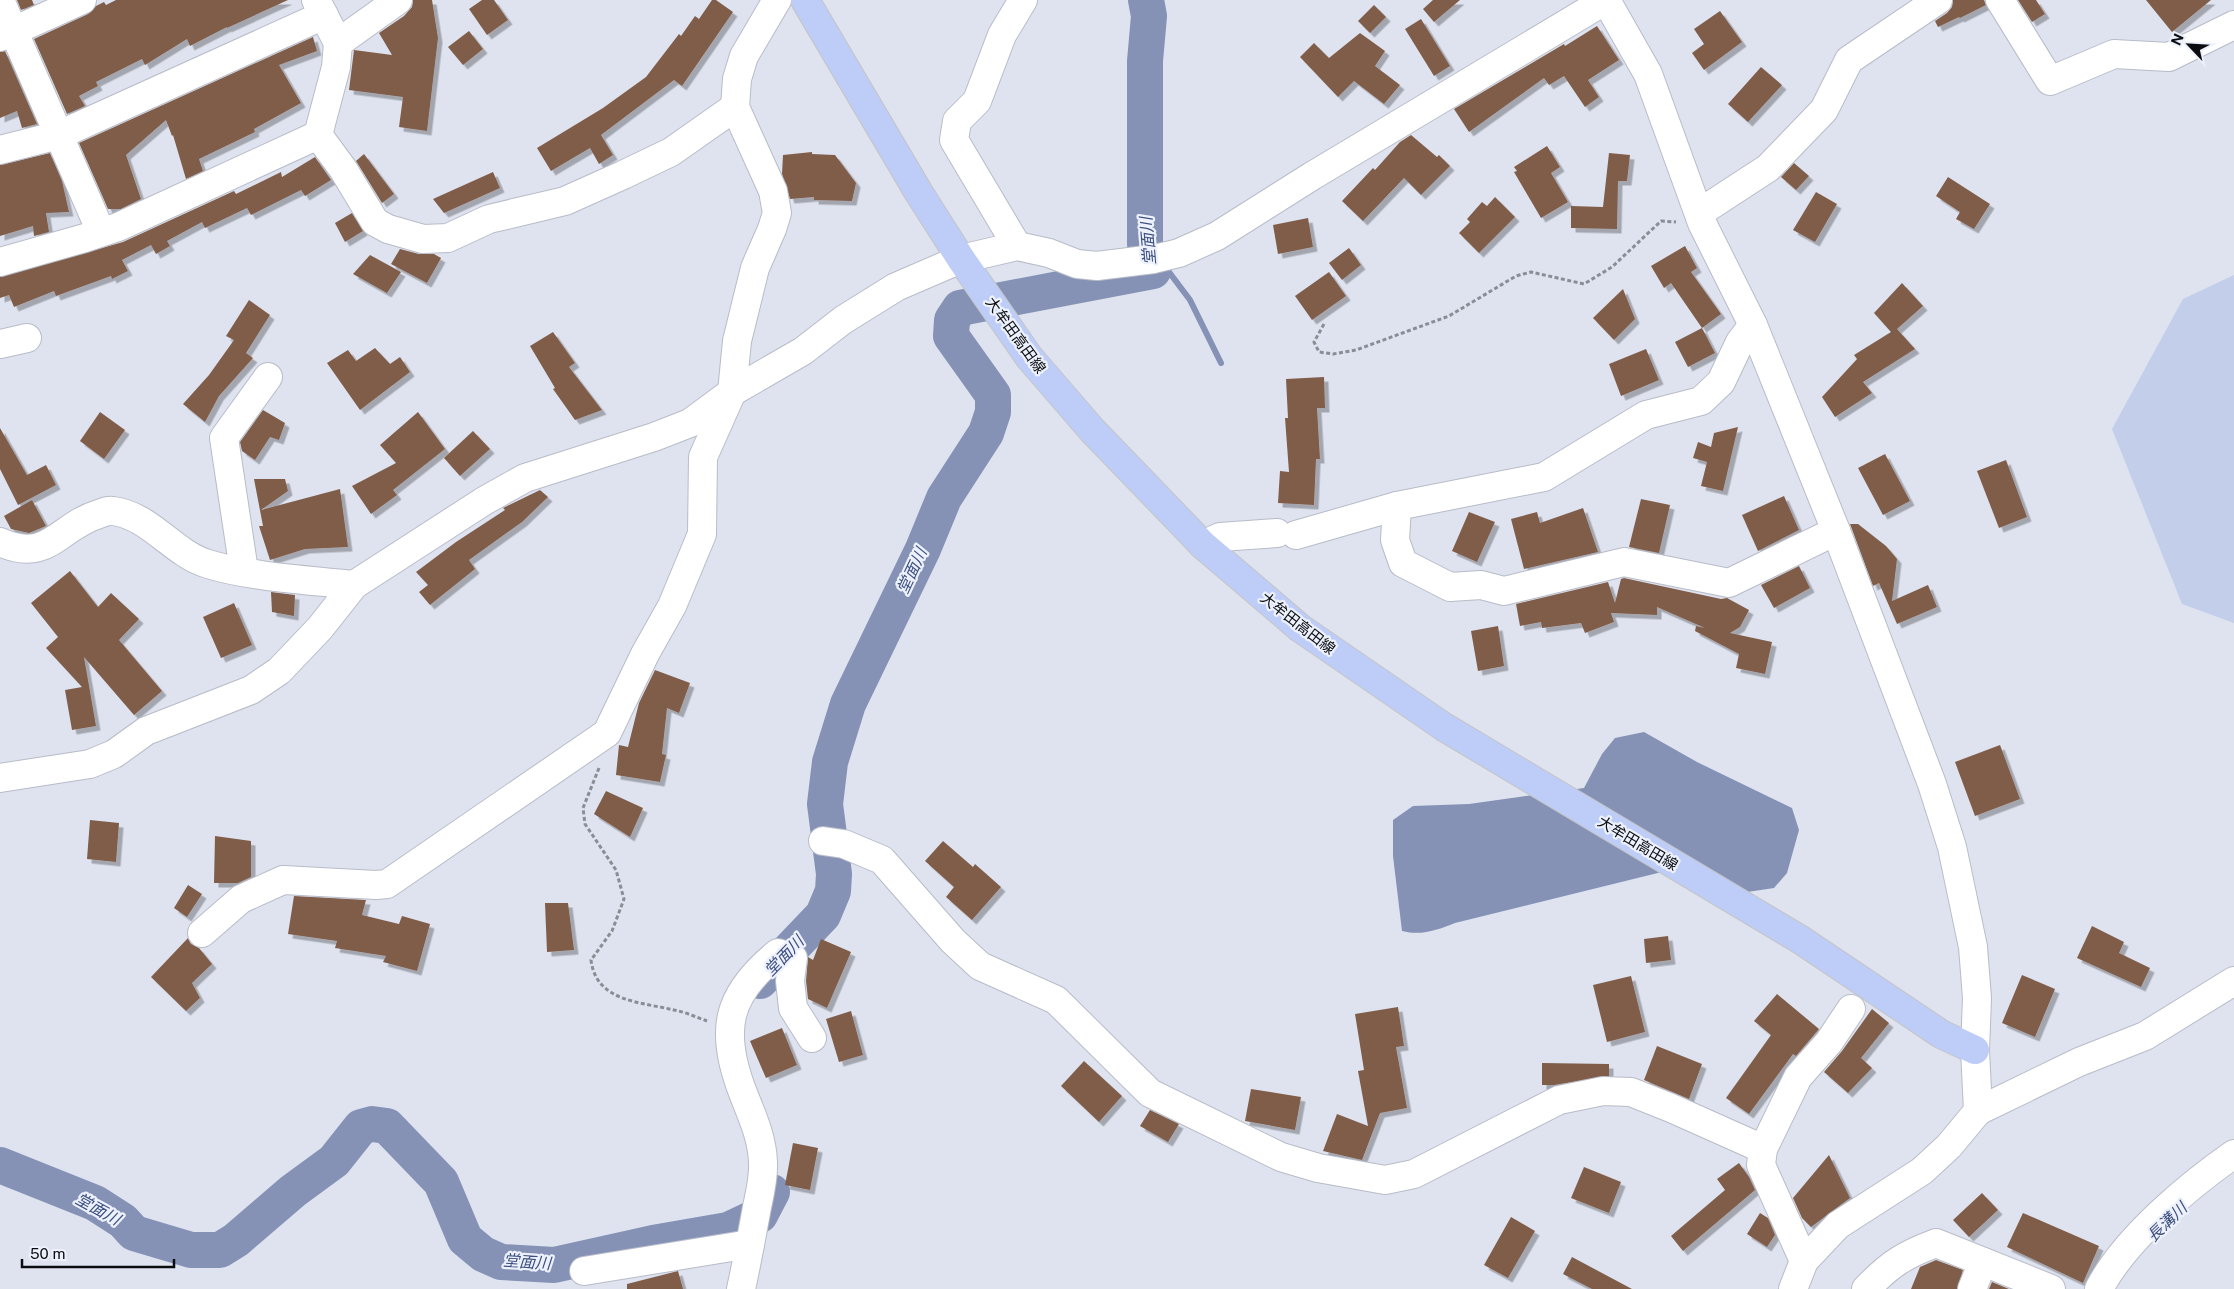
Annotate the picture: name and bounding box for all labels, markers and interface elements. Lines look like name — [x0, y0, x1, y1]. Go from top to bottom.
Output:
north arrow — [2164, 20, 2214, 70]
text: N — [2168, 31, 2187, 48]
water label: 堂面川 — [1136, 214, 1160, 266]
street label: 大牟田高田線 — [983, 294, 1049, 376]
water label: 堂面川 — [893, 543, 932, 597]
street label: 大牟田高田線 — [1257, 589, 1339, 657]
street label: 大牟田高田線 — [1595, 813, 1681, 873]
water label: 堂面川 — [760, 931, 809, 980]
water label: 堂面川 — [72, 1189, 125, 1230]
water label: 長溝川 — [2143, 1197, 2192, 1246]
scale bar — [22, 1236, 175, 1268]
text: 50 m — [30, 1245, 65, 1262]
water label: 堂面川 — [502, 1251, 554, 1273]

